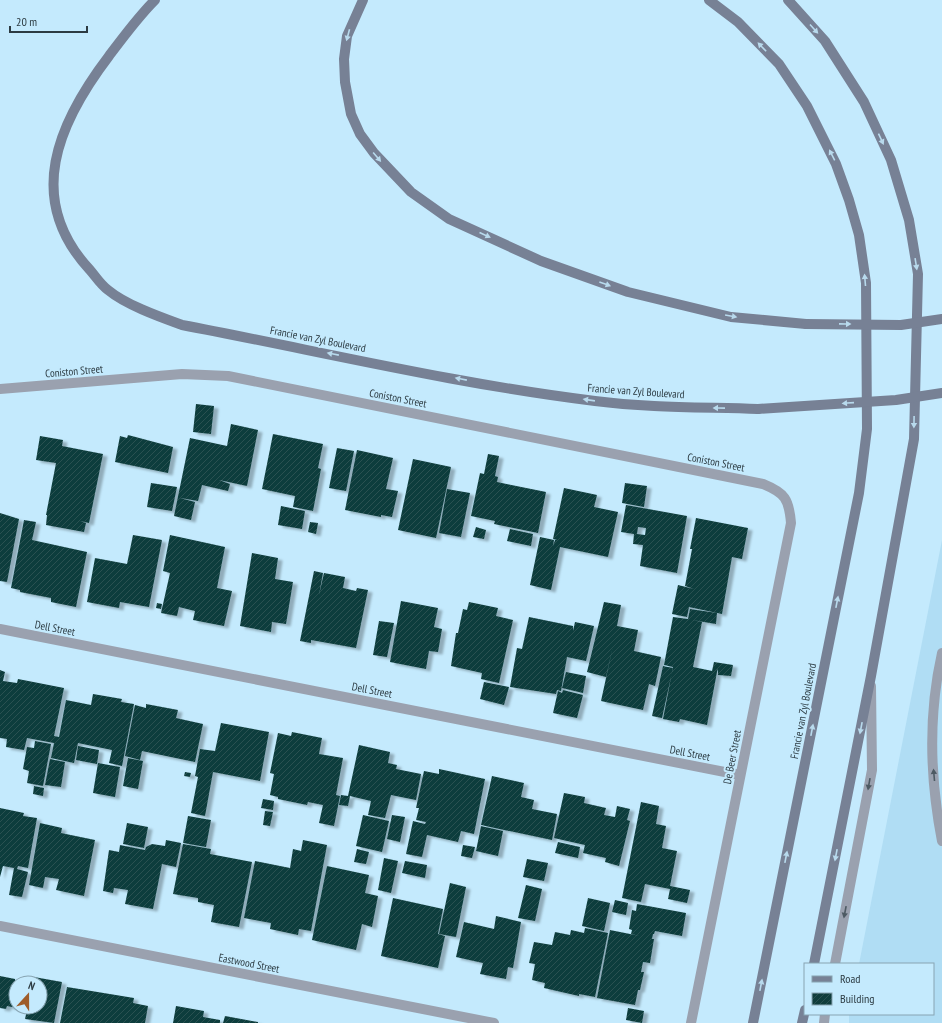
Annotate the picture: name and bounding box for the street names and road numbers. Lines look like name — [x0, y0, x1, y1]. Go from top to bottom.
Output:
street label: Francie van Zyl Boulevard — [269, 323, 367, 355]
street label: Coniston Street — [44, 361, 104, 381]
street label: Francie van Zyl Boulevard — [587, 381, 685, 401]
street label: Coniston Street — [368, 386, 428, 410]
street label: Coniston Street — [686, 450, 746, 474]
street label: Dell Street — [34, 617, 76, 639]
street label: Francie van Zyl Boulevard — [787, 662, 819, 760]
street label: Dell Street — [351, 679, 393, 701]
street label: De Beer Street — [720, 729, 744, 785]
street label: Dell Street — [669, 742, 711, 764]
street label: Eastwood Street — [217, 950, 281, 976]

